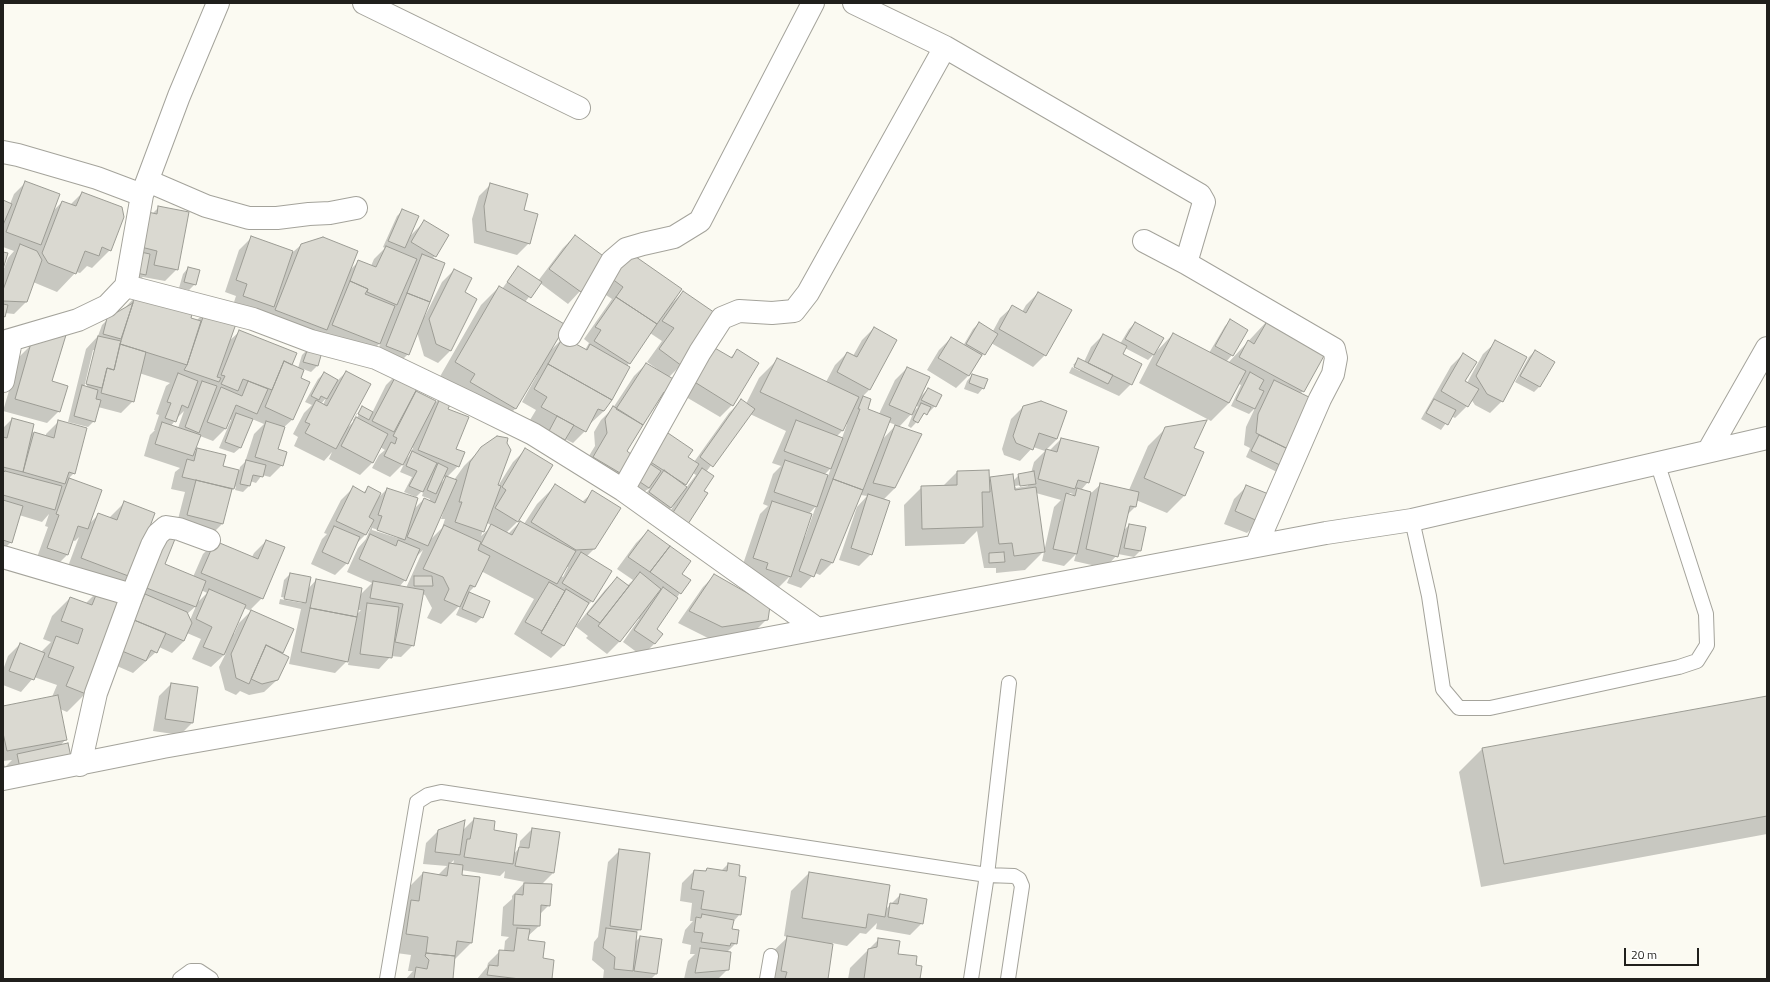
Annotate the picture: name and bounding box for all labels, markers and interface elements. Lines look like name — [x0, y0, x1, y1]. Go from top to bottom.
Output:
scale bar — [1626, 940, 1701, 966]
text: 20 m — [1631, 945, 1657, 964]

